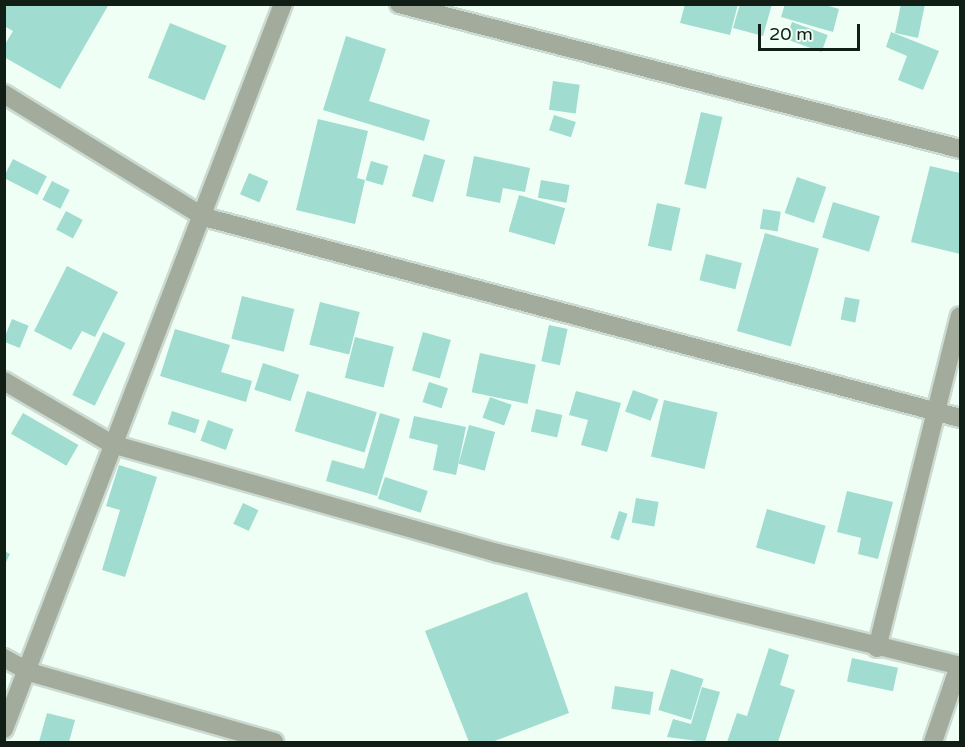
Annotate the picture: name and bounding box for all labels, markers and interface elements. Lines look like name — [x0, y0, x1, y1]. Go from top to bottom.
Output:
scale bar — [761, 12, 863, 50]
text: 20 m — [769, 23, 813, 45]

